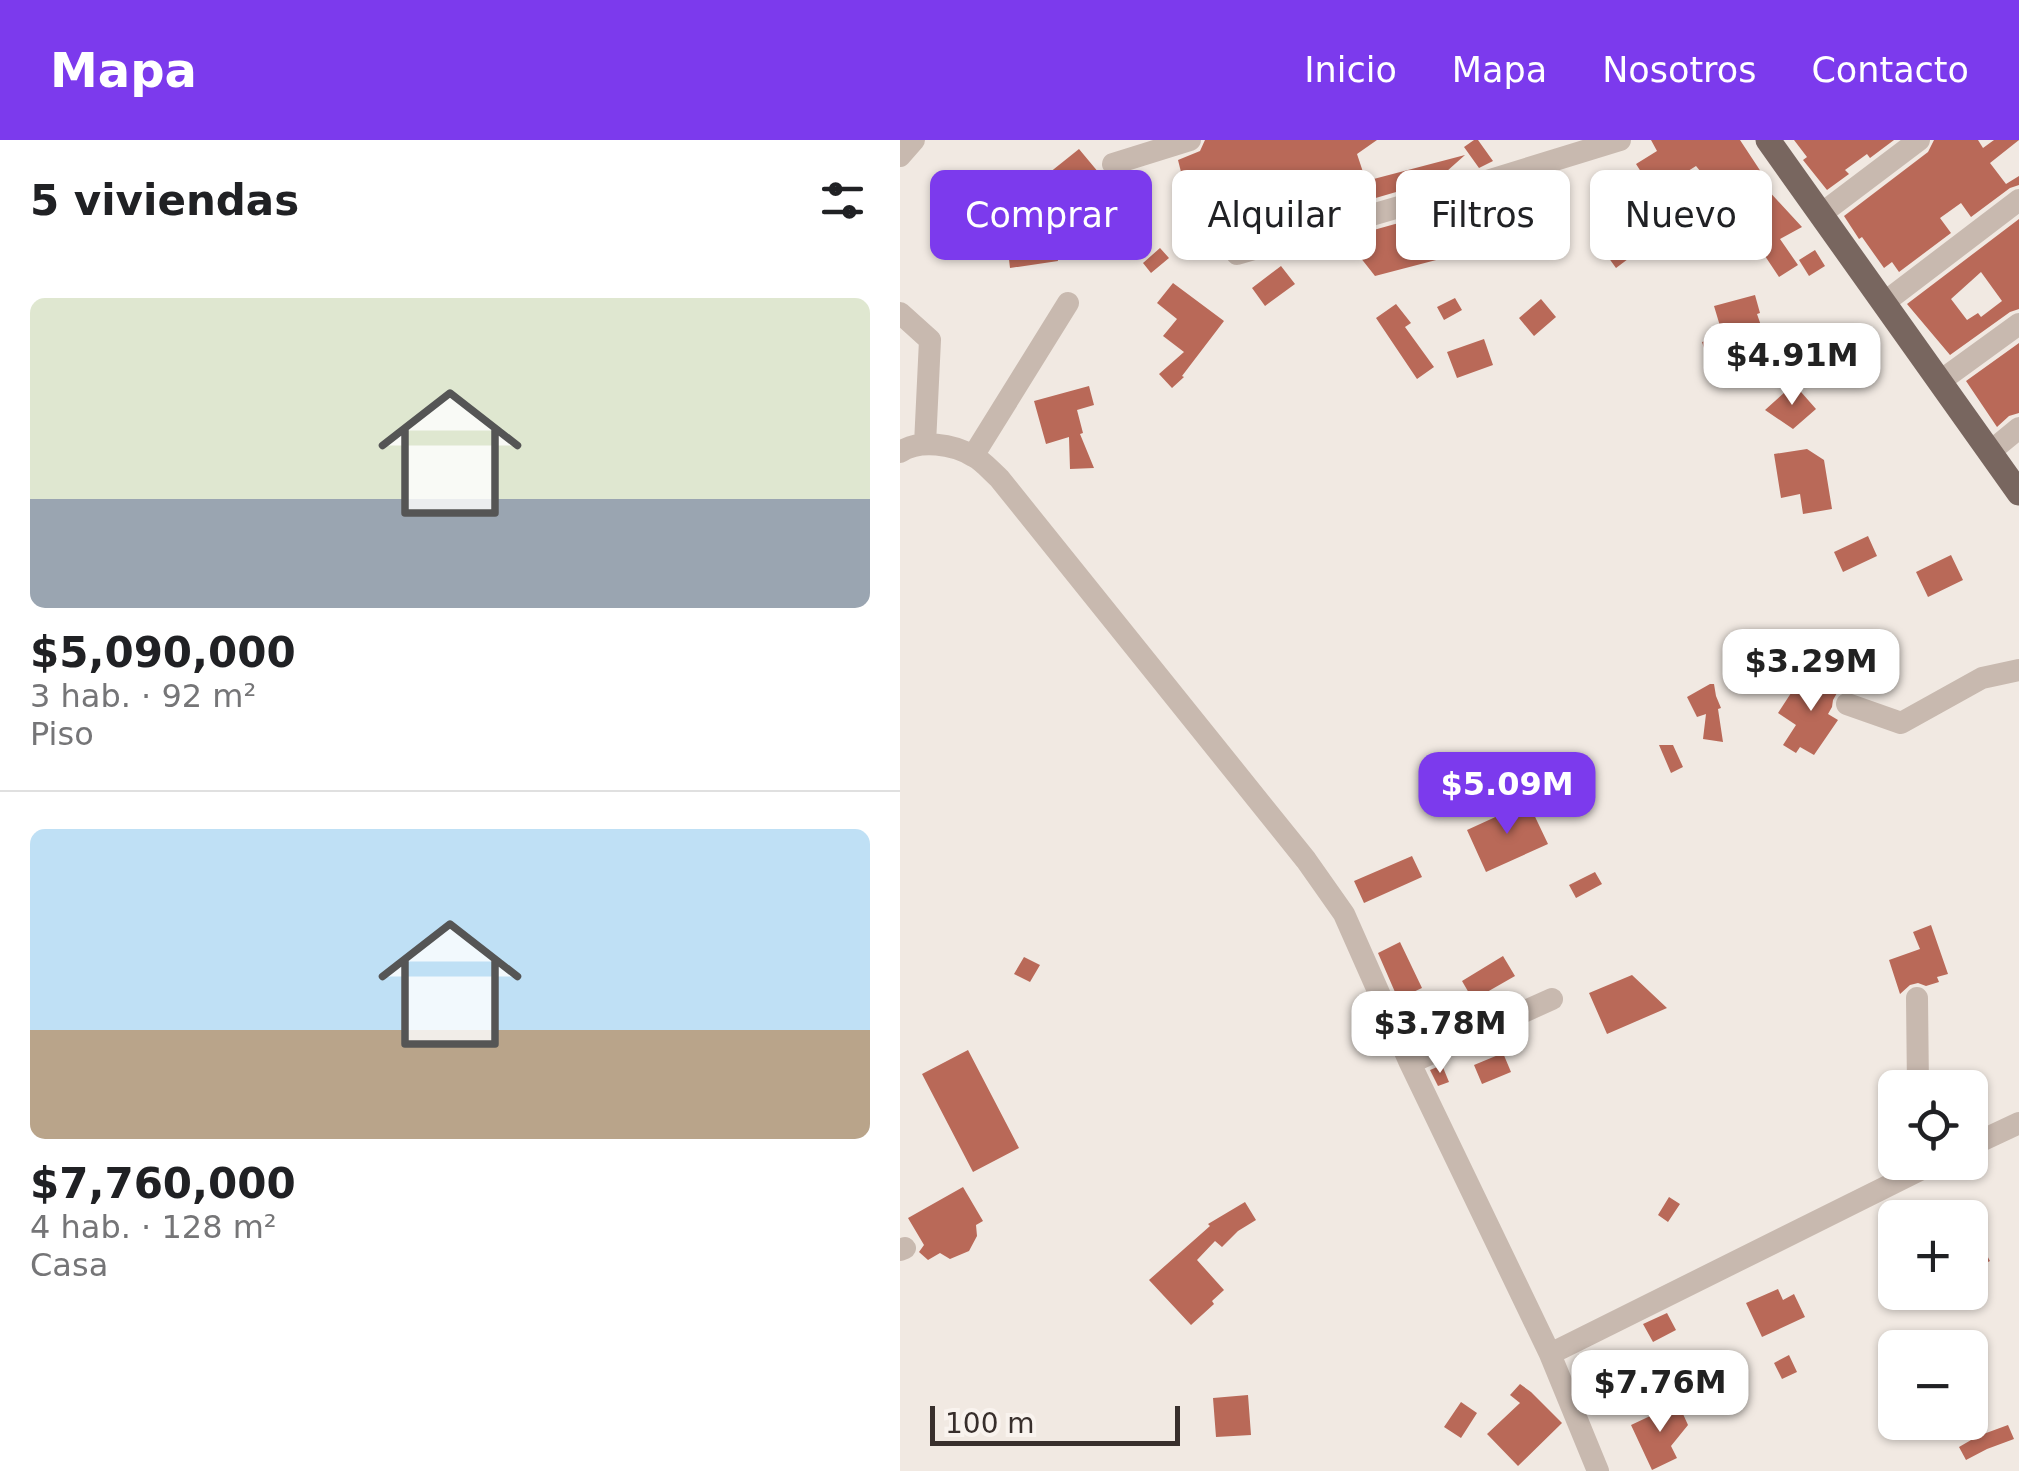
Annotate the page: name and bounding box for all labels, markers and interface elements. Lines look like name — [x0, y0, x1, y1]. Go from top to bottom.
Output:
text: Mapa — [50, 42, 197, 98]
text: Inicio — [1304, 50, 1397, 90]
text: Mapa — [1452, 50, 1547, 90]
text: Nosotros — [1602, 50, 1756, 90]
text: Contacto — [1811, 50, 1969, 90]
chip: Comprar — [930, 170, 1152, 260]
chip: Alquilar — [1172, 170, 1376, 260]
chip: Filtros — [1396, 170, 1570, 260]
chip: Nuevo — [1590, 170, 1772, 260]
icon: filters — [815, 173, 870, 228]
text: 5 viviendas — [30, 176, 299, 225]
pin: $4.91M — [1711, 323, 1873, 408]
text: $4.91M — [1725, 336, 1859, 374]
icon: home — [360, 363, 540, 543]
text: $5,090,000 — [30, 628, 296, 677]
pin: $3.29M — [1730, 629, 1892, 714]
text: $3.29M — [1744, 642, 1878, 680]
text: 3 hab. · 92 m² — [30, 677, 256, 715]
text: Piso — [30, 715, 94, 753]
pin: $5.09M — [1426, 752, 1588, 837]
text: $5.09M — [1440, 765, 1574, 803]
icon: home — [360, 894, 540, 1074]
pin: $3.78M — [1359, 991, 1521, 1076]
text: $3.78M — [1373, 1004, 1507, 1042]
map controls — [1878, 1070, 1988, 1440]
button: locate — [1878, 1070, 1988, 1180]
text: $7,760,000 — [30, 1159, 296, 1208]
button: + — [1878, 1200, 1988, 1310]
text: 4 hab. · 128 m² — [30, 1208, 277, 1246]
text: Casa — [30, 1246, 108, 1284]
button: − — [1878, 1330, 1988, 1440]
pin: $7.76M — [1579, 1350, 1741, 1435]
text: $7.76M — [1593, 1363, 1727, 1401]
scale bar — [930, 1401, 1180, 1446]
text: 100 m — [945, 1407, 1035, 1440]

